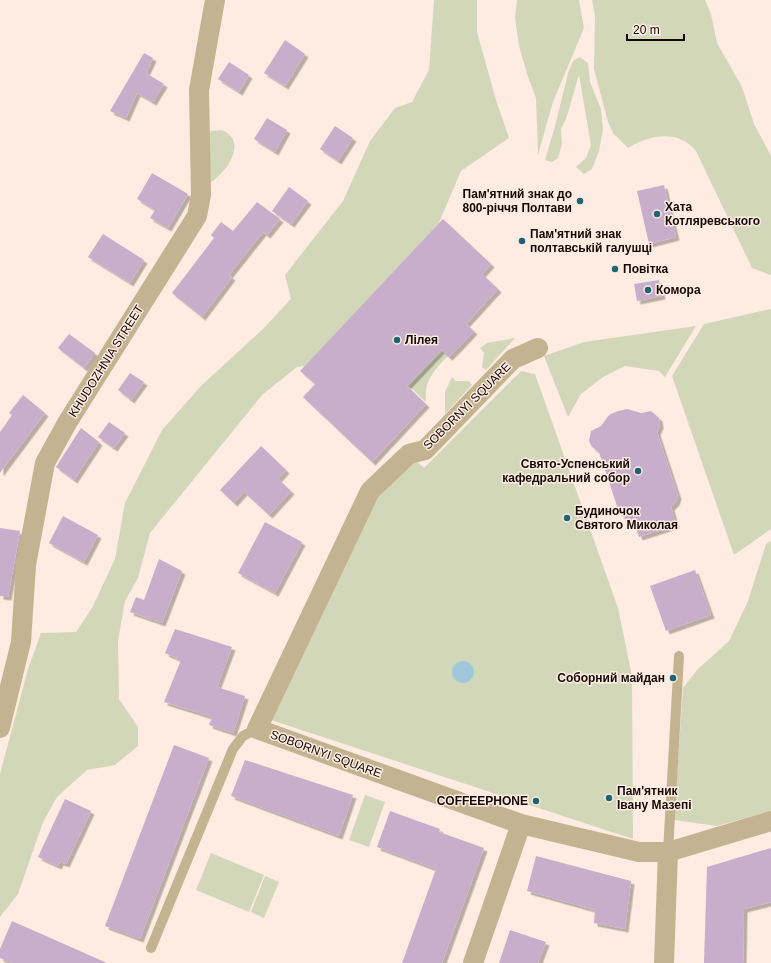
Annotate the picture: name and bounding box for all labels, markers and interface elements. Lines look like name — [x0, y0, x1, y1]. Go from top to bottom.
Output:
scale bar — [627, 16, 684, 42]
text: 20 m — [633, 23, 660, 37]
place label: Пам'ятний знак до 800-річчя Полтави — [462, 187, 572, 215]
marker: Пам'ятний знак до 800-річчя Полтави — [575, 196, 585, 206]
place label: Хата Котляревського — [665, 200, 760, 228]
marker: Хата Котляревського — [652, 209, 662, 219]
place label: Пам'ятний знак полтавській галушці — [530, 227, 652, 255]
marker: Пам'ятний знак полтавській галушці — [517, 236, 527, 246]
place label: Повітка — [623, 262, 669, 276]
marker: Повітка — [610, 264, 620, 274]
place label: Комора — [656, 283, 701, 297]
marker: Комора — [643, 285, 653, 295]
street label: KHUDOZHNIA STREET — [66, 302, 147, 420]
place label: Лілея — [405, 333, 438, 347]
marker: Лілея — [392, 335, 402, 345]
street label: SOBORNYI SQUARE — [421, 360, 513, 452]
place label: Свято-Успенський кафедральний собор — [502, 457, 630, 485]
marker: Свято-Успенський кафедральний собор — [633, 466, 643, 476]
place label: Будиночок Святого Миколая — [575, 504, 678, 532]
marker: Будиночок Святого Миколая — [562, 513, 572, 523]
place label: Соборний майдан — [557, 671, 665, 685]
marker: Соборний майдан — [668, 673, 678, 683]
street label: SOBORNYI SQUARE — [268, 727, 384, 781]
place label: Пам'ятник Івану Мазепі — [617, 784, 692, 812]
marker: Пам'ятник Івану Мазепі — [604, 793, 614, 803]
place label: COFFEEPHONE — [437, 794, 528, 808]
marker: COFFEEPHONE — [531, 796, 541, 806]

